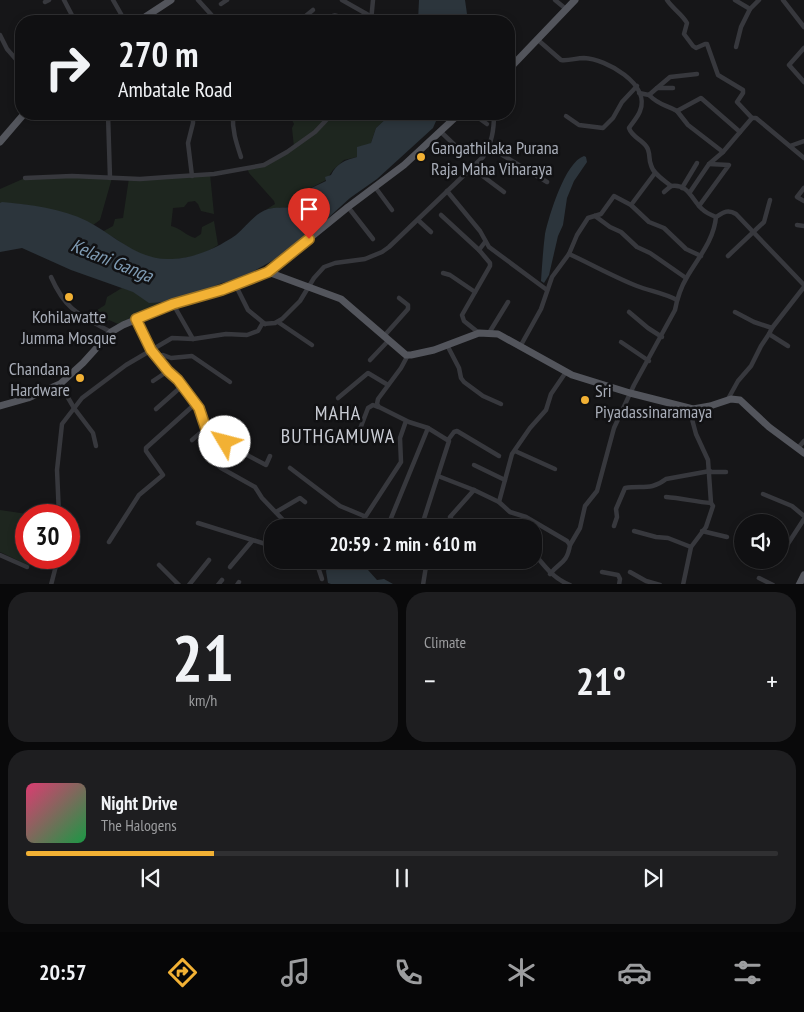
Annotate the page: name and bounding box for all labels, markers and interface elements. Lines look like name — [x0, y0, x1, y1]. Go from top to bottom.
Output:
text: 270 m — [118, 31, 199, 77]
icon: right — [35, 35, 100, 100]
text: Ambatale Road — [118, 75, 232, 103]
place label: Gangathilaka Purana Raja Maha Viharaya — [431, 136, 559, 180]
marker: Gangathilaka Purana Raja Maha Viharaya — [415, 151, 427, 163]
pin — [288, 188, 330, 239]
icon: arrive — [295, 195, 323, 223]
water label: Kelani Ganga — [68, 233, 158, 288]
marker: Kohilawatte Jumma Mosque — [63, 291, 75, 303]
place label: Kohilawatte Jumma Mosque — [21, 305, 116, 349]
place label: Chandana Hardware — [9, 357, 70, 401]
marker: Chandana Hardware — [74, 372, 86, 384]
place label: Sri Piyadassinaramaya — [595, 379, 712, 423]
marker: Sri Piyadassinaramaya — [579, 394, 591, 406]
district label: MAHA BUTHGAMUWA — [281, 400, 395, 449]
position arrow — [198, 415, 250, 467]
speed limit sign: 30 — [15, 504, 80, 569]
map controls — [734, 514, 789, 569]
button: sound — [734, 514, 789, 569]
text: 20:59 · 2 min · 610 m — [330, 532, 476, 556]
text: 21 — [172, 615, 234, 699]
text: Climate — [424, 632, 466, 652]
text: 21° — [576, 656, 626, 705]
text: − — [424, 662, 436, 699]
text: + — [766, 662, 778, 699]
text: km/h — [189, 690, 217, 710]
text: Night Drive — [101, 791, 178, 815]
text: The Halogens — [101, 815, 177, 835]
icon: previous — [137, 864, 165, 892]
icon: pause — [388, 864, 416, 892]
icon: next — [639, 864, 667, 892]
icon: directions — [165, 955, 200, 990]
icon: music — [278, 955, 313, 990]
icon: phone — [391, 955, 426, 990]
icon: climate — [504, 955, 539, 990]
icon: car — [617, 955, 652, 990]
icon: filters — [730, 955, 765, 990]
text: 20:57 — [39, 958, 87, 986]

